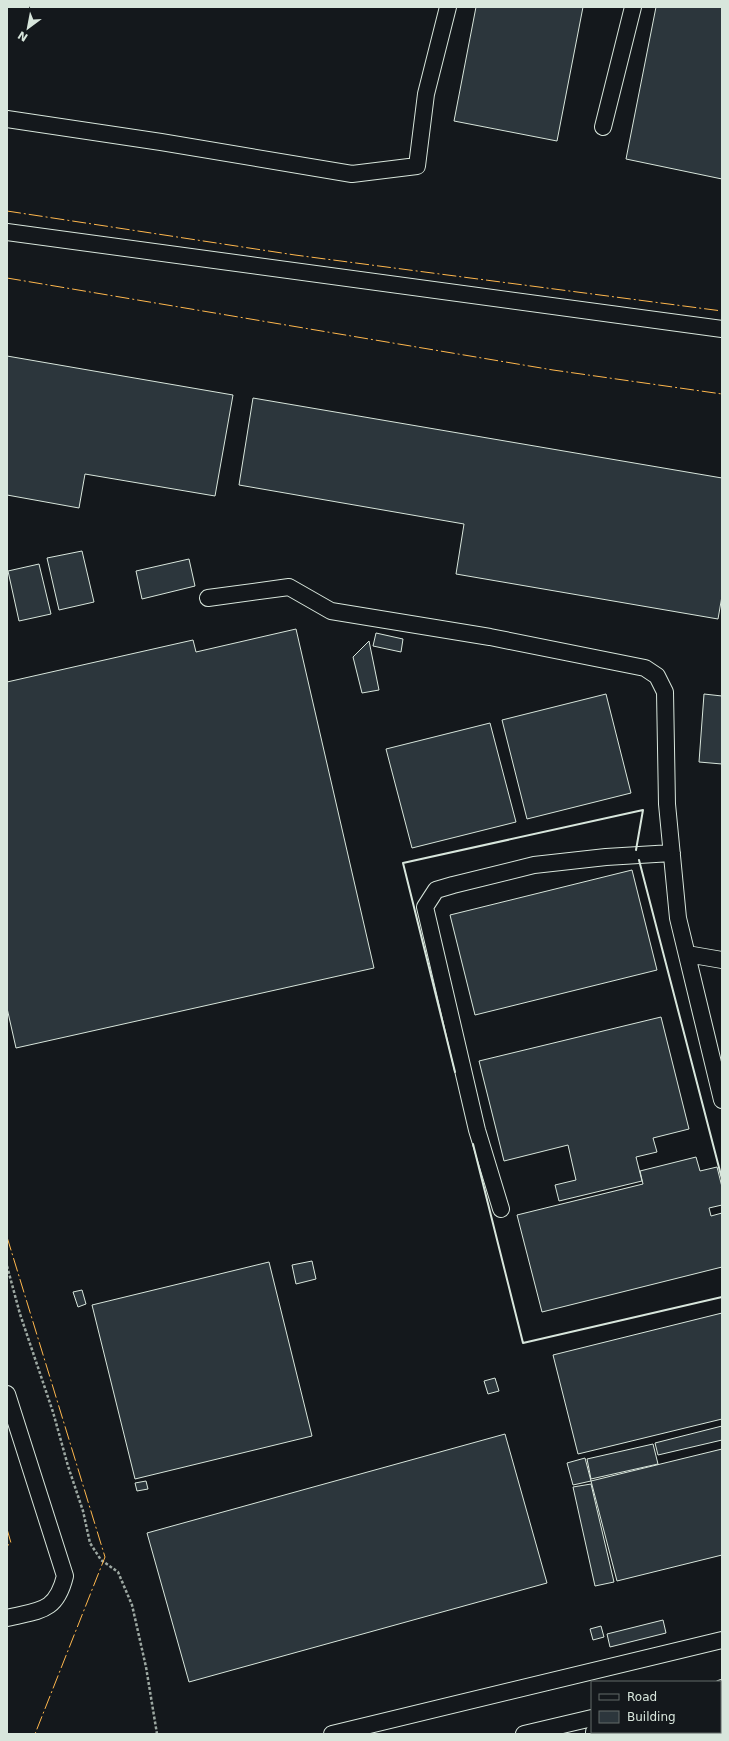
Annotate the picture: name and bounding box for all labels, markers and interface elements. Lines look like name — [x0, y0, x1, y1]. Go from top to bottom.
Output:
north arrow — [8, 8, 48, 48]
text: N — [16, 28, 30, 44]
legend — [591, 1681, 721, 1733]
text: Road — [627, 1690, 657, 1704]
text: Building — [627, 1710, 676, 1724]

